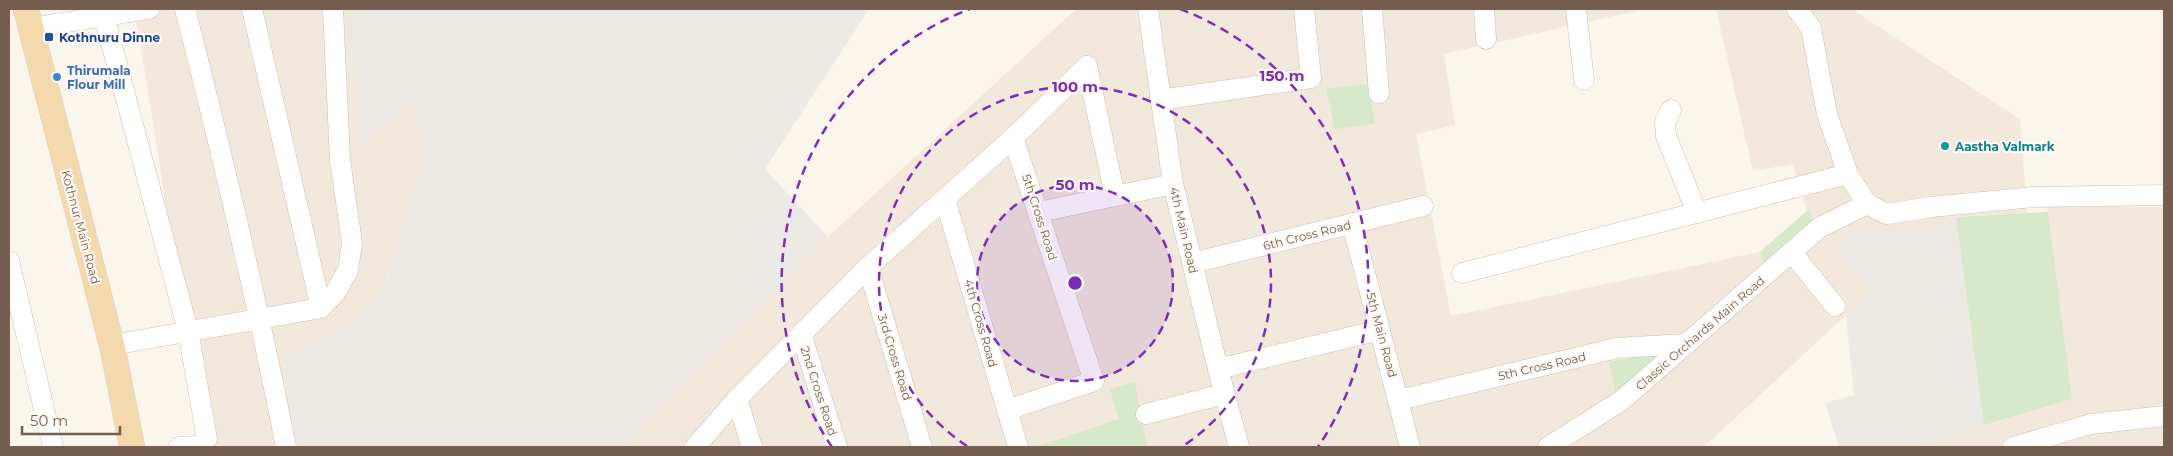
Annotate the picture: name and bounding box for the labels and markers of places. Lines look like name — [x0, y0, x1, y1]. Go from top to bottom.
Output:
place label: Kothnuru Dinne — [59, 30, 160, 45]
marker: Kothnuru Dinne — [43, 31, 55, 43]
place label: Thirumala Flour Mill — [67, 63, 131, 92]
marker: Thirumala Flour Mill — [51, 71, 63, 83]
place label: Aastha Valmark — [1954, 139, 2055, 154]
marker: Aastha Valmark — [1939, 140, 1951, 152]
centre of rings — [1066, 274, 1084, 292]

